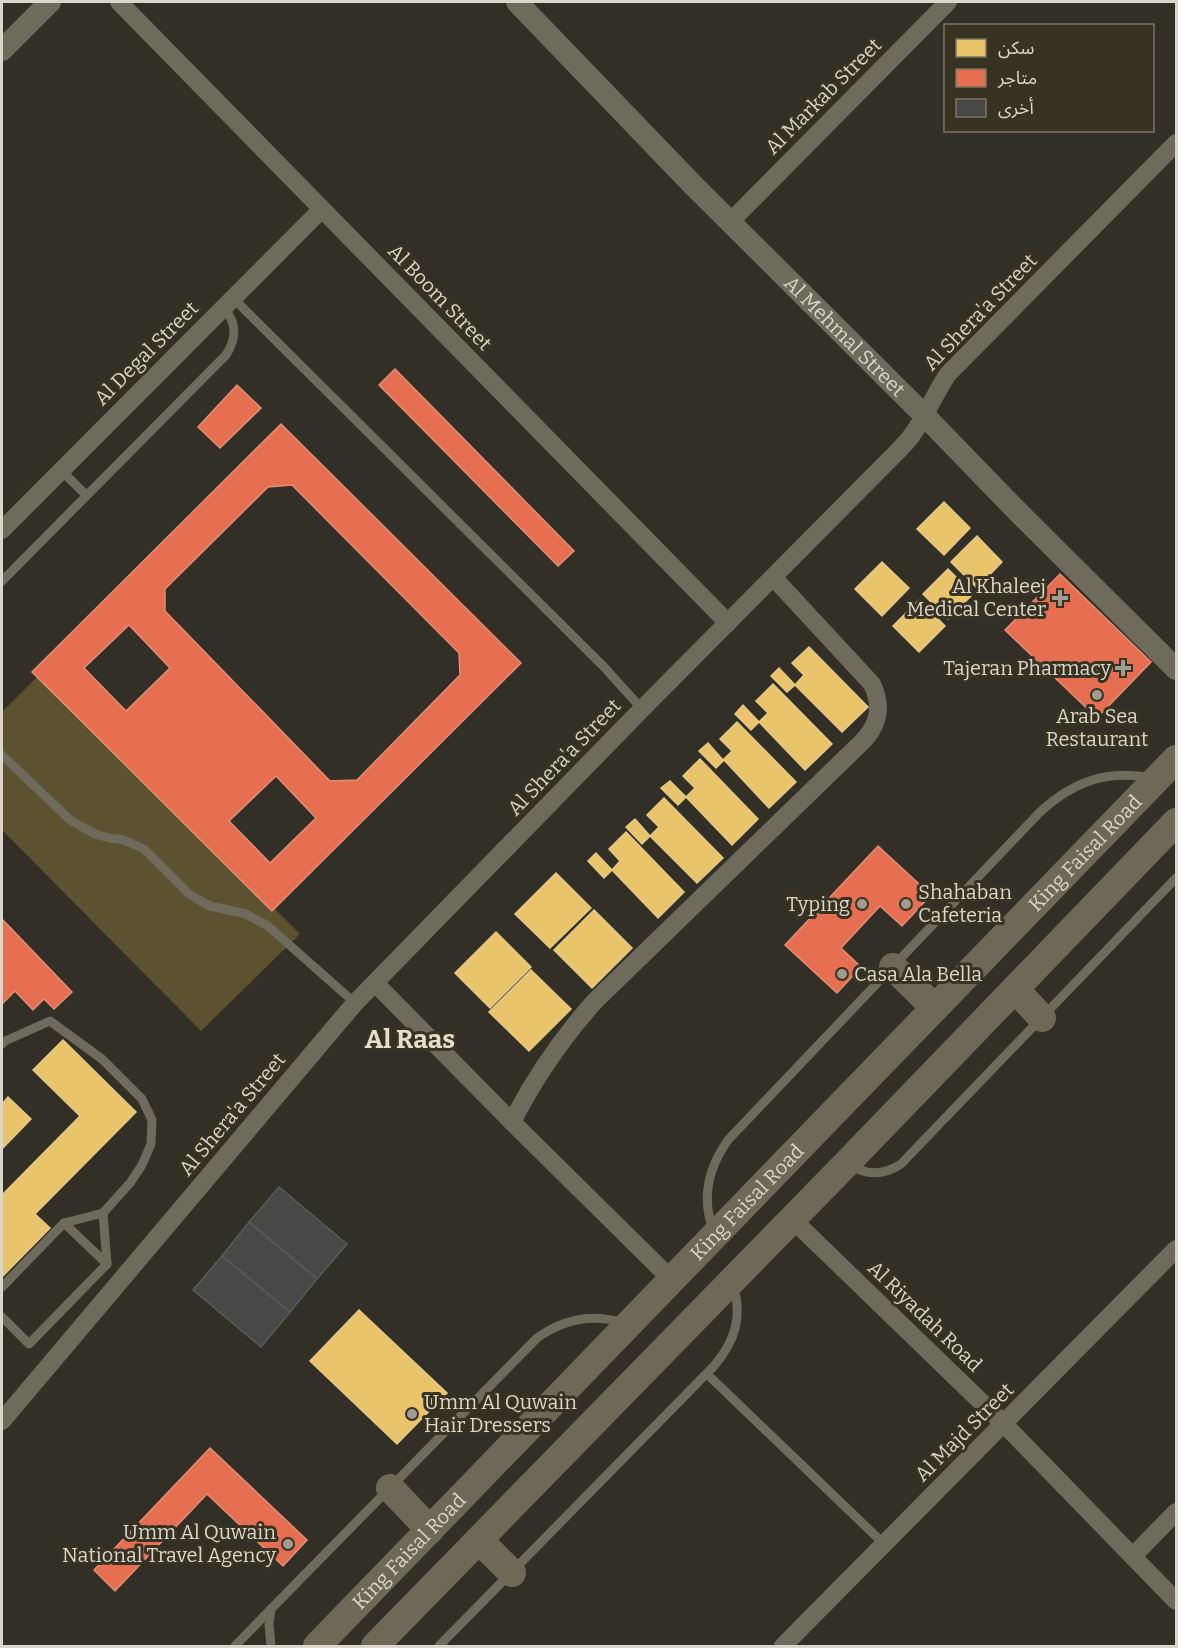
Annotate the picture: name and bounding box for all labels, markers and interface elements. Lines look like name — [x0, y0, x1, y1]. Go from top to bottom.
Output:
legend — [944, 24, 1154, 132]
street label: Al Markab Street — [760, 33, 886, 159]
text: سكن — [998, 37, 1034, 59]
text: متاجر — [997, 67, 1037, 89]
text: أخرى — [998, 97, 1034, 119]
street label: Al Boom Street — [383, 239, 497, 355]
street label: Al Shera'a Street — [918, 249, 1042, 375]
street label: Al Mehmal Street — [779, 271, 910, 401]
street label: Al Degal Street — [89, 296, 203, 410]
place label: Al Khaleej Medical Center — [906, 574, 1046, 621]
marker: Al Khaleej Medical Center — [1051, 589, 1069, 607]
place label: Tajeran Pharmacy — [943, 656, 1111, 681]
marker: Tajeran Pharmacy — [1116, 661, 1130, 675]
marker: Arab Sea Restaurant — [1090, 688, 1104, 702]
street label: Al Shera'a Street — [502, 694, 626, 820]
place label: Arab Sea Restaurant — [1046, 704, 1148, 751]
street label: King Faisal Road — [1023, 790, 1147, 916]
place label: Shahaban Cafeteria — [918, 880, 1012, 927]
place label: Typing — [786, 892, 850, 916]
marker: Typing — [855, 897, 869, 911]
marker: Shahaban Cafeteria — [899, 897, 913, 911]
place label: Casa Ala Bella — [854, 962, 982, 986]
marker: Casa Ala Bella — [835, 967, 849, 981]
district label: Al Raas — [365, 1024, 455, 1055]
street label: Al Shera'a Street — [174, 1048, 290, 1180]
street label: King Faisal Road — [685, 1139, 809, 1265]
street label: Al Riyadah Road — [863, 1255, 987, 1377]
street label: Al Majd Street — [910, 1378, 1019, 1487]
place label: Umm Al Quwain Hair Dressers — [424, 1390, 577, 1437]
marker: Umm Al Quwain Hair Dressers — [405, 1407, 419, 1421]
street label: King Faisal Road — [347, 1488, 471, 1614]
place label: Umm Al Quwain National Travel Agency — [62, 1520, 276, 1567]
marker: Umm Al Quwain National Travel Agency — [281, 1537, 295, 1551]

